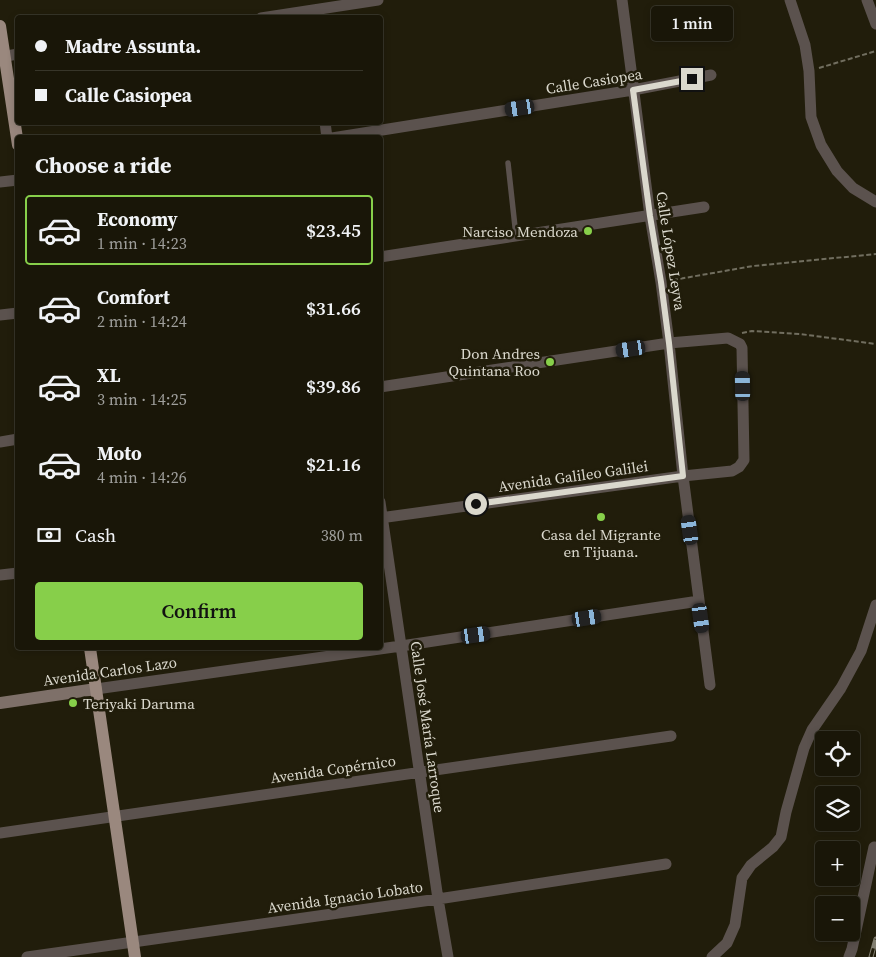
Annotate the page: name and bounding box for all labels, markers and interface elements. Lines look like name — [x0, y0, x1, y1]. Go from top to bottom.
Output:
callout: 1 min — [651, 7, 733, 42]
text: 1 min — [671, 12, 713, 34]
text: Madre Assunta. — [65, 33, 201, 59]
street label: Calle Casiopea — [544, 63, 644, 99]
route end — [681, 68, 703, 90]
text: Calle Casiopea — [65, 82, 192, 108]
car — [504, 98, 535, 118]
text: Choose a ride — [35, 150, 172, 180]
street label: Calle López Leyva — [651, 190, 691, 312]
text: Economy — [97, 206, 178, 232]
icon: car — [37, 208, 82, 253]
text: $23.45 — [306, 217, 361, 243]
place label: Narciso Mendoza — [462, 221, 578, 242]
marker: Narciso Mendoza — [582, 225, 594, 237]
text: 1 min · 14:23 — [97, 232, 187, 254]
text: Comfort — [97, 284, 170, 310]
icon: car — [37, 286, 82, 331]
text: $31.66 — [306, 295, 361, 321]
text: 2 min · 14:24 — [97, 310, 187, 332]
car — [615, 339, 646, 359]
place label: Don Andres Quintana Roo — [448, 343, 540, 381]
marker: Don Andres Quintana Roo — [544, 356, 556, 368]
text: XL — [97, 362, 120, 388]
icon: car — [37, 364, 82, 409]
car — [735, 371, 750, 401]
text: $39.86 — [306, 373, 361, 399]
text: 3 min · 14:25 — [97, 388, 187, 410]
text: Moto — [97, 440, 142, 466]
icon: car — [37, 442, 82, 487]
text: $21.16 — [306, 451, 361, 477]
street label: Avenida Galileo Galilei — [497, 455, 649, 497]
text: 4 min · 14:26 — [97, 466, 187, 488]
route start — [465, 493, 487, 515]
marker: Casa del Migrante en Tijuana. — [595, 511, 607, 523]
car — [680, 514, 699, 546]
icon: cash — [35, 521, 63, 549]
text: Cash — [75, 522, 116, 548]
text: 380 m — [321, 524, 363, 546]
place label: Casa del Migrante en Tijuana. — [541, 524, 661, 562]
button: Confirm — [35, 582, 363, 640]
car — [691, 602, 710, 634]
car — [571, 608, 602, 628]
car — [460, 625, 491, 645]
street label: Calle José María Larroque — [406, 640, 450, 814]
street label: Avenida Carlos Lazo — [42, 651, 178, 691]
place label: Teriyaki Daruma — [83, 693, 195, 714]
marker: Teriyaki Daruma — [67, 697, 79, 709]
map controls — [815, 731, 860, 941]
button: locate — [815, 731, 860, 776]
street label: Avenida Copérnico — [269, 750, 397, 788]
button: layers — [815, 786, 860, 831]
button: + — [815, 841, 860, 886]
street label: Avenida Ignacio Lobato — [266, 876, 424, 918]
button: − — [815, 896, 860, 941]

